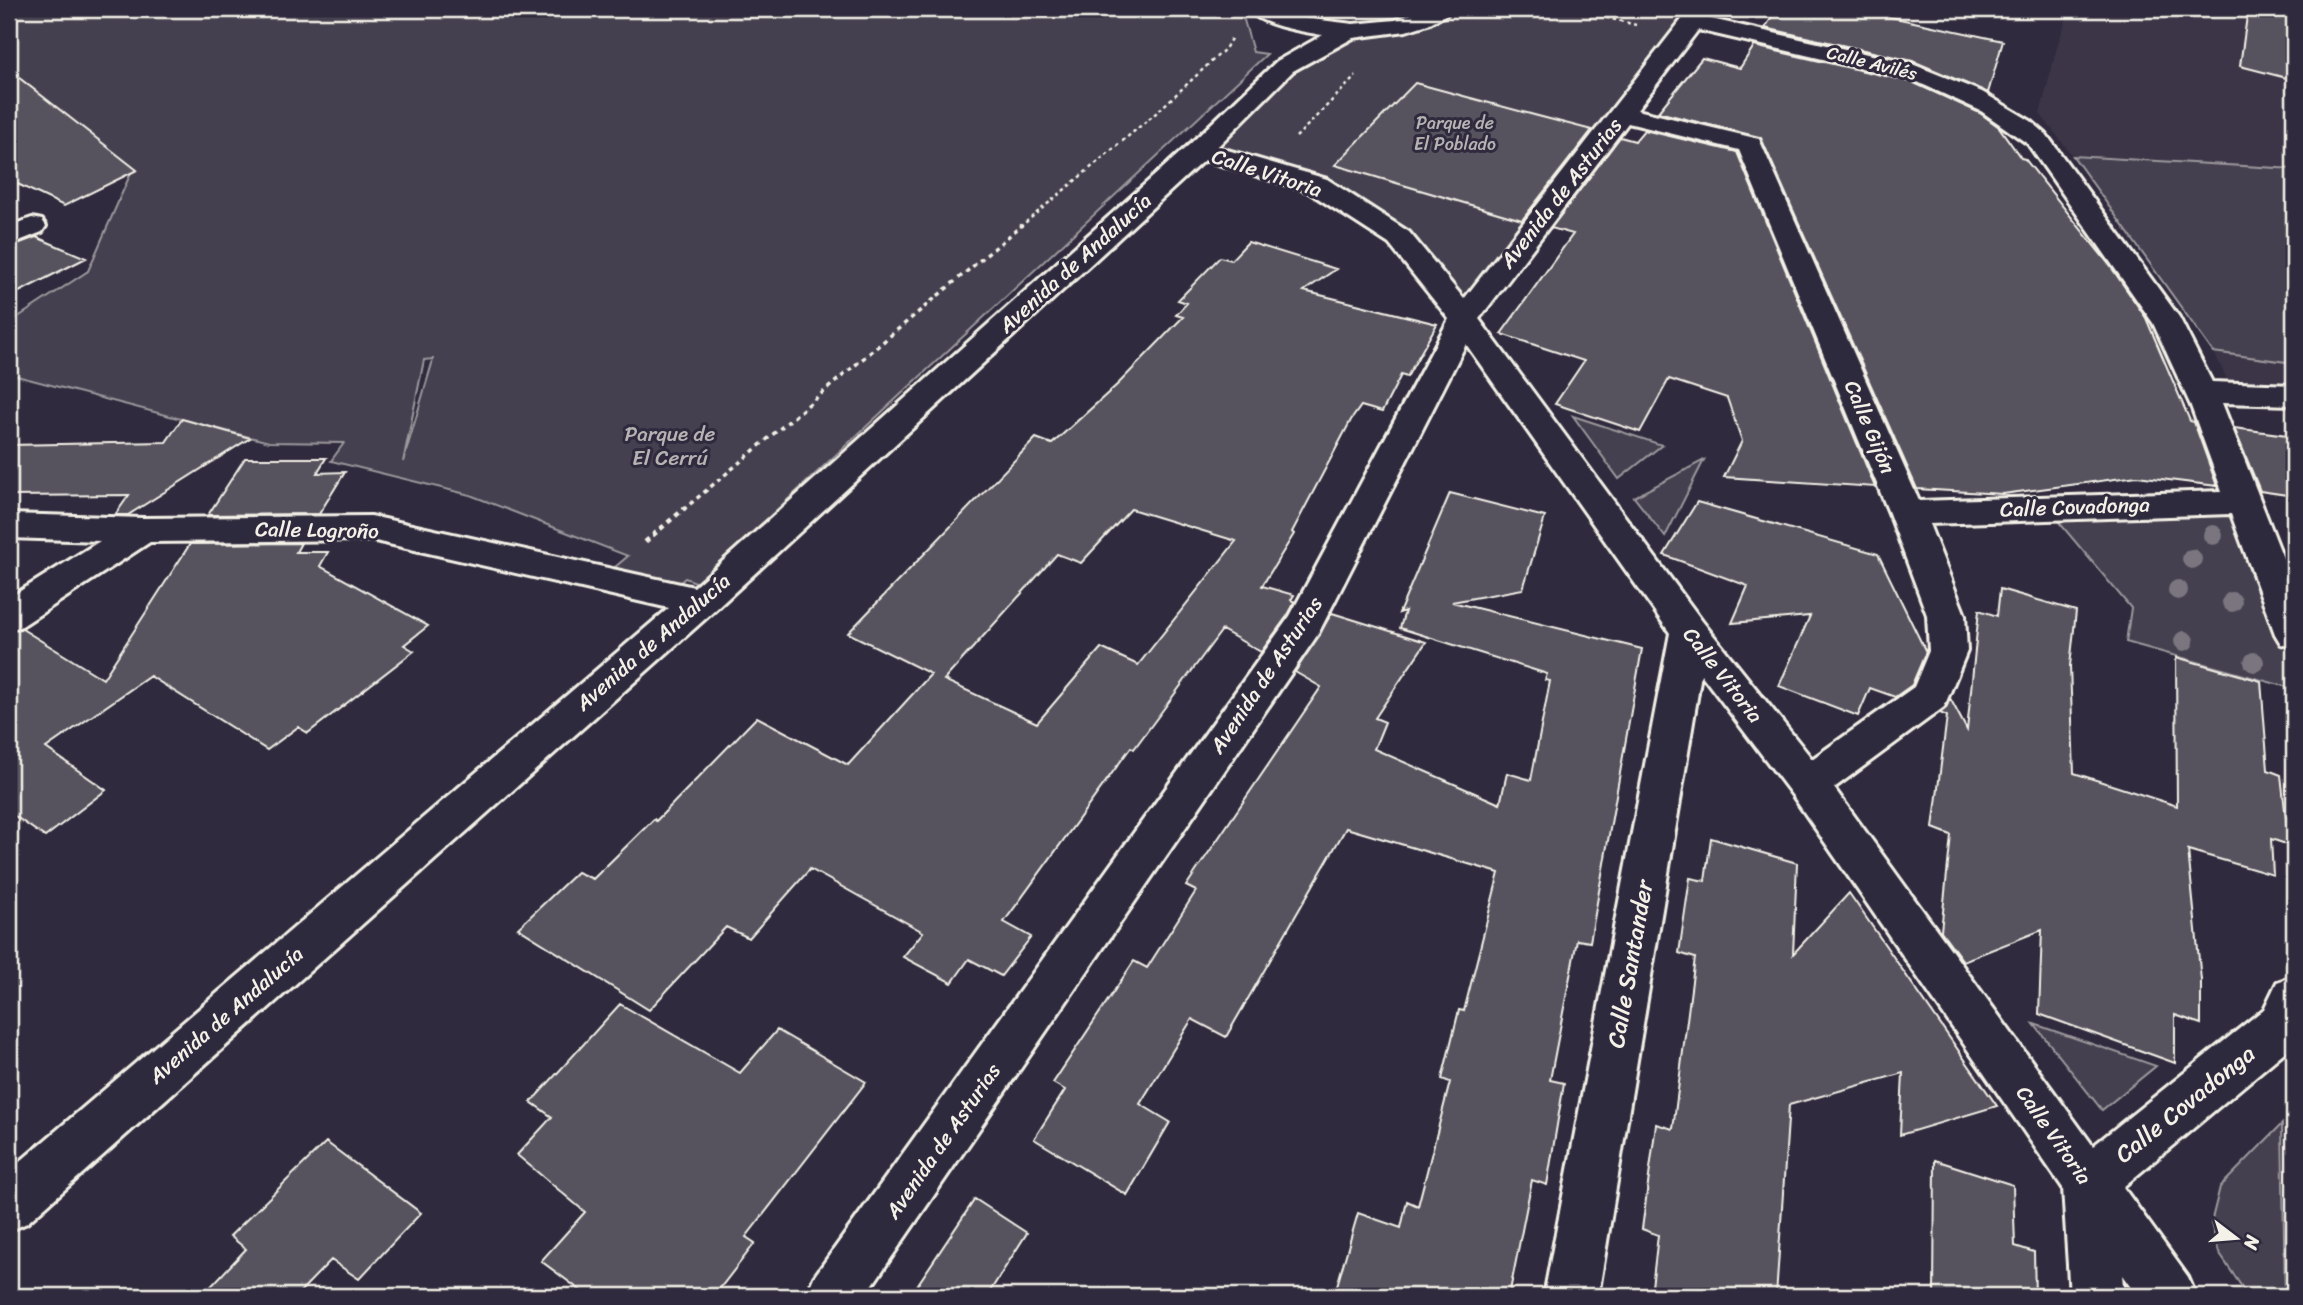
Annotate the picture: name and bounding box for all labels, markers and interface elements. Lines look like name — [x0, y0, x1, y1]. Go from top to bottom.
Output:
street label: Calle Avilés — [1823, 36, 1921, 90]
park label: Parque de El Poblado — [1414, 107, 1496, 160]
street label: Avenida de Asturias — [1489, 109, 1633, 278]
street label: Calle Vitoria — [1207, 137, 1328, 209]
street label: Avenida de Andalucía — [988, 183, 1161, 344]
street label: Calle Gijón — [1833, 374, 1907, 480]
park label: Parque de El Cerrú — [625, 415, 716, 477]
street label: Calle Covadonga — [1999, 485, 2151, 529]
street label: Calle Logroño — [255, 510, 380, 550]
street label: Avenida de Andalucía — [566, 563, 740, 721]
street label: Avenida de Asturias — [1198, 588, 1333, 763]
street label: Calle Vitoria — [1673, 618, 1773, 732]
street label: Calle Santander — [1595, 875, 1666, 1051]
street label: Avenida de Andalucía — [139, 936, 313, 1094]
street label: Calle Covadonga — [2105, 1034, 2265, 1174]
street label: Avenida de Asturias — [874, 1055, 1011, 1228]
street label: Calle Vitoria — [2006, 1077, 2103, 1193]
north arrow — [2202, 1204, 2272, 1274]
text: N — [2234, 1231, 2270, 1254]

